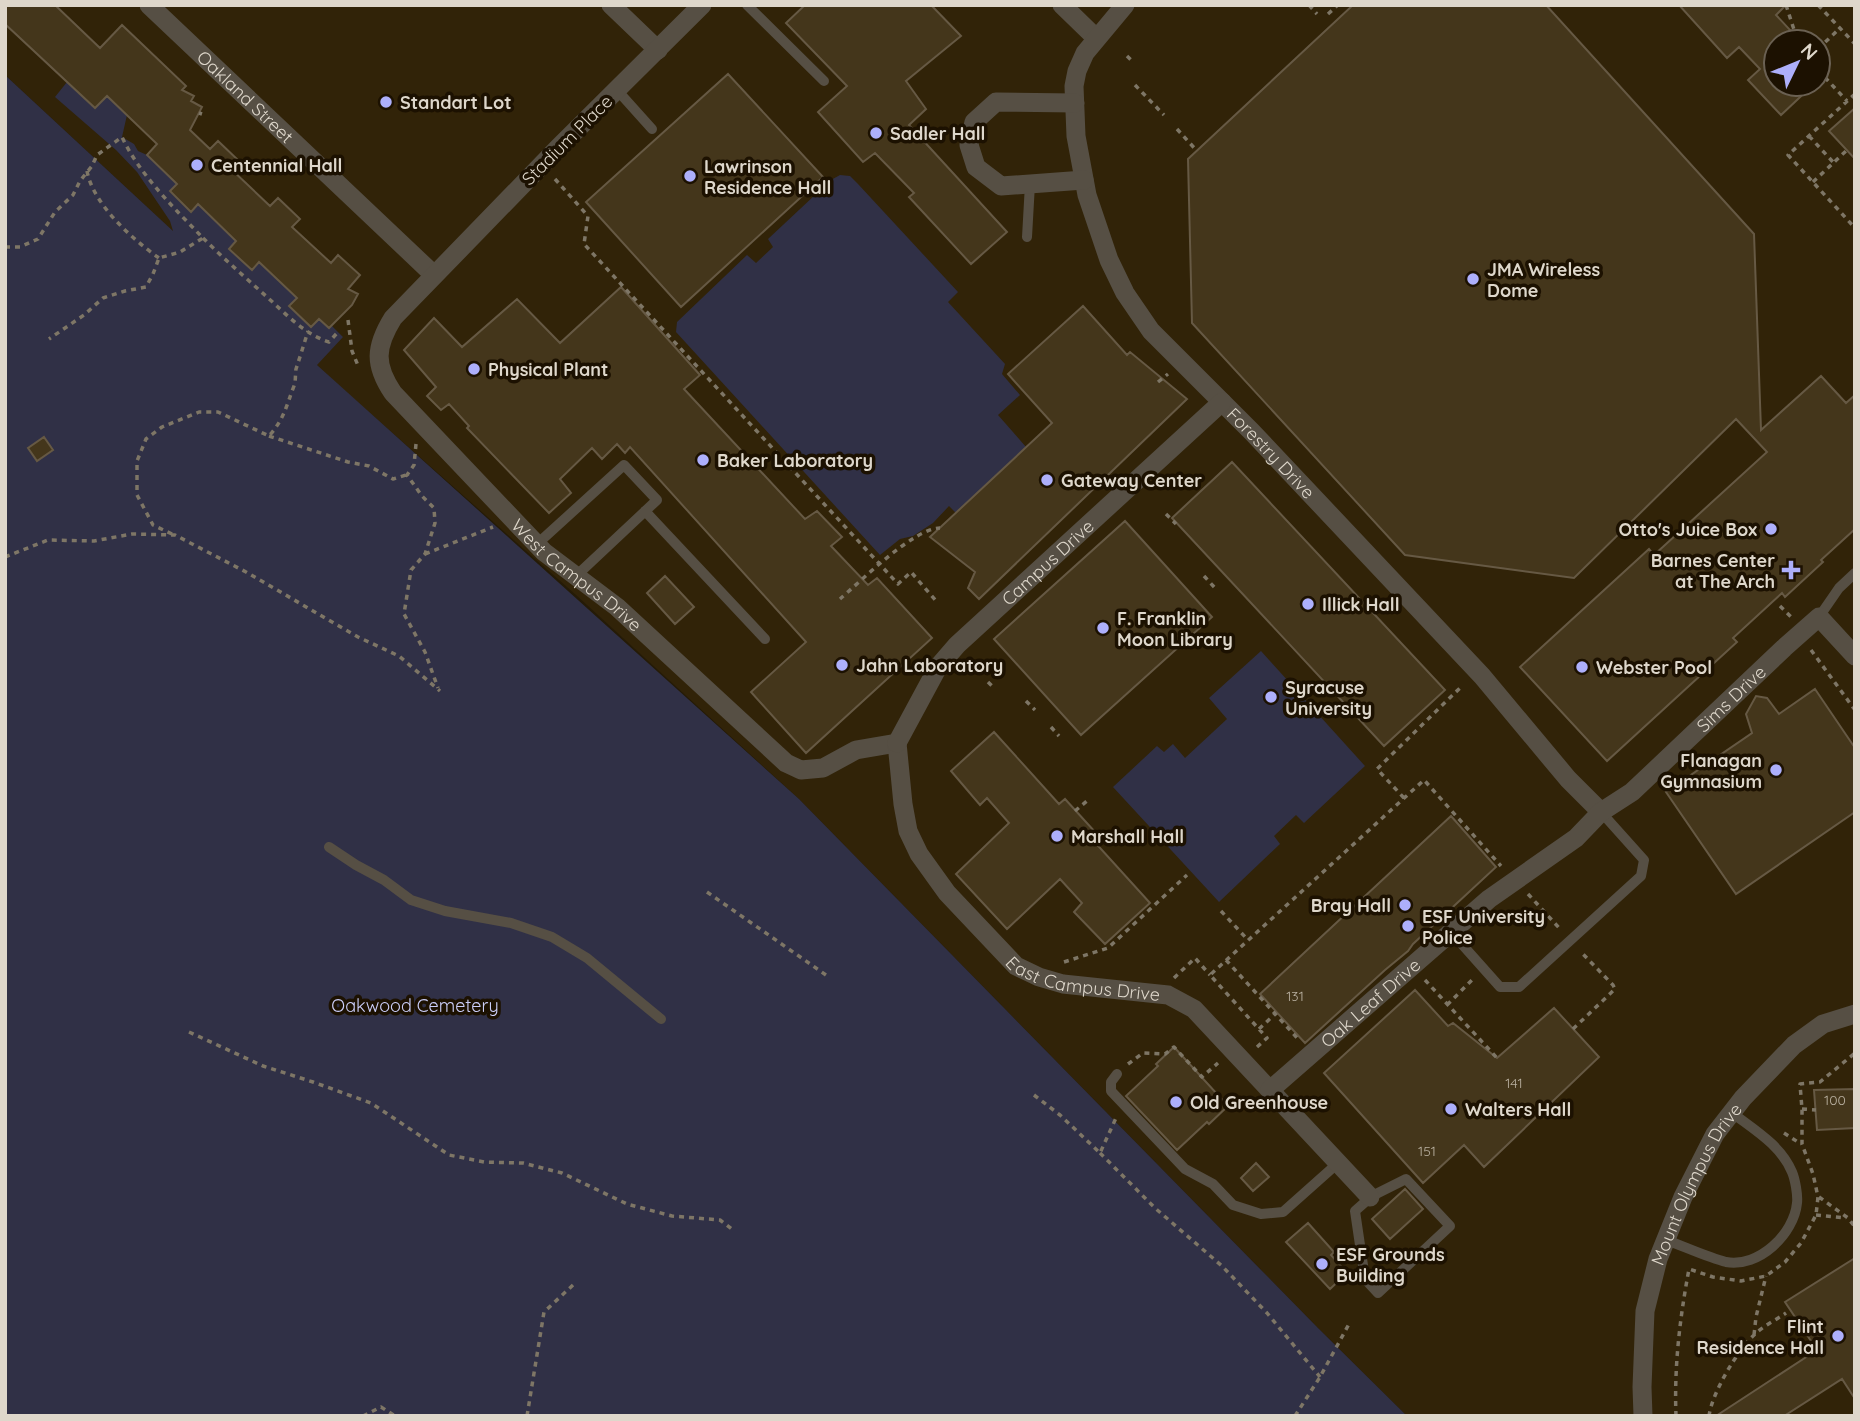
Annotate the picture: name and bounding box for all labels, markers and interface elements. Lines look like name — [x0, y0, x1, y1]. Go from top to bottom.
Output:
north arrow — [1762, 28, 1832, 98]
text: N — [1796, 38, 1823, 65]
street label: Oakland Street — [192, 45, 299, 148]
street label: Stadium Place — [517, 90, 617, 190]
place label: Standart Lot — [400, 91, 512, 114]
marker: Standart Lot — [378, 94, 394, 110]
place label: Sadler Hall — [890, 122, 985, 145]
marker: Sadler Hall — [868, 125, 884, 141]
place label: Centennial Hall — [211, 154, 342, 177]
place label: Lawrinson Residence Hall — [704, 155, 831, 199]
marker: Centennial Hall — [189, 157, 205, 173]
marker: Lawrinson Residence Hall — [682, 168, 698, 184]
place label: JMA Wireless Dome — [1487, 258, 1600, 302]
marker: JMA Wireless Dome — [1465, 271, 1481, 287]
place label: Physical Plant — [488, 358, 608, 381]
marker: Physical Plant — [466, 361, 482, 377]
street label: Forestry Drive — [1222, 402, 1320, 503]
place label: Baker Laboratory — [717, 449, 873, 472]
marker: Baker Laboratory — [695, 452, 711, 468]
place label: Gateway Center — [1061, 469, 1202, 492]
marker: Gateway Center — [1039, 472, 1055, 488]
street label: West Campus Drive — [507, 514, 647, 636]
street label: Campus Drive — [996, 514, 1098, 610]
place label: Otto's Juice Box — [1618, 518, 1757, 541]
marker: Otto's Juice Box — [1763, 521, 1779, 537]
place label: Barnes Center at The Arch — [1651, 549, 1775, 593]
marker: Barnes Center at The Arch — [1781, 560, 1801, 580]
place label: Illick Hall — [1322, 593, 1400, 616]
marker: Illick Hall — [1300, 596, 1316, 612]
place label: F. Franklin Moon Library — [1117, 607, 1233, 651]
marker: F. Franklin Moon Library — [1095, 620, 1111, 636]
place label: Jahn Laboratory — [856, 654, 1003, 677]
place label: Webster Pool — [1596, 656, 1712, 679]
marker: Jahn Laboratory — [834, 657, 850, 673]
marker: Webster Pool — [1574, 659, 1590, 675]
street label: Sims Drive — [1691, 660, 1770, 737]
place label: Syracuse University — [1285, 676, 1372, 720]
marker: Syracuse University — [1263, 689, 1279, 705]
place label: Flanagan Gymnasium — [1660, 749, 1762, 793]
marker: Flanagan Gymnasium — [1768, 762, 1784, 778]
place label: Marshall Hall — [1071, 825, 1184, 848]
marker: Marshall Hall — [1049, 828, 1065, 844]
place label: Bray Hall — [1311, 894, 1391, 917]
marker: Bray Hall — [1397, 897, 1413, 913]
place label: ESF University Police — [1422, 905, 1545, 949]
marker: ESF University Police — [1400, 918, 1416, 934]
street label: East Campus Drive — [1001, 951, 1161, 1006]
street label: Oak Leaf Drive — [1316, 953, 1425, 1052]
house number: 131 — [1286, 987, 1304, 1005]
park label: Oakwood Cemetery — [331, 994, 499, 1017]
house number: 141 — [1505, 1074, 1523, 1092]
place label: Old Greenhouse — [1190, 1091, 1328, 1114]
house number: 100 — [1824, 1091, 1846, 1109]
marker: Old Greenhouse — [1168, 1094, 1184, 1110]
place label: Walters Hall — [1465, 1098, 1571, 1121]
street label: Mount Olympus Drive — [1645, 1098, 1747, 1268]
marker: Walters Hall — [1443, 1101, 1459, 1117]
house number: 151 — [1418, 1142, 1436, 1160]
place label: ESF Grounds Building — [1336, 1243, 1445, 1287]
marker: ESF Grounds Building — [1314, 1256, 1330, 1272]
place label: Flint Residence Hall — [1697, 1315, 1824, 1359]
marker: Flint Residence Hall — [1830, 1328, 1846, 1344]

